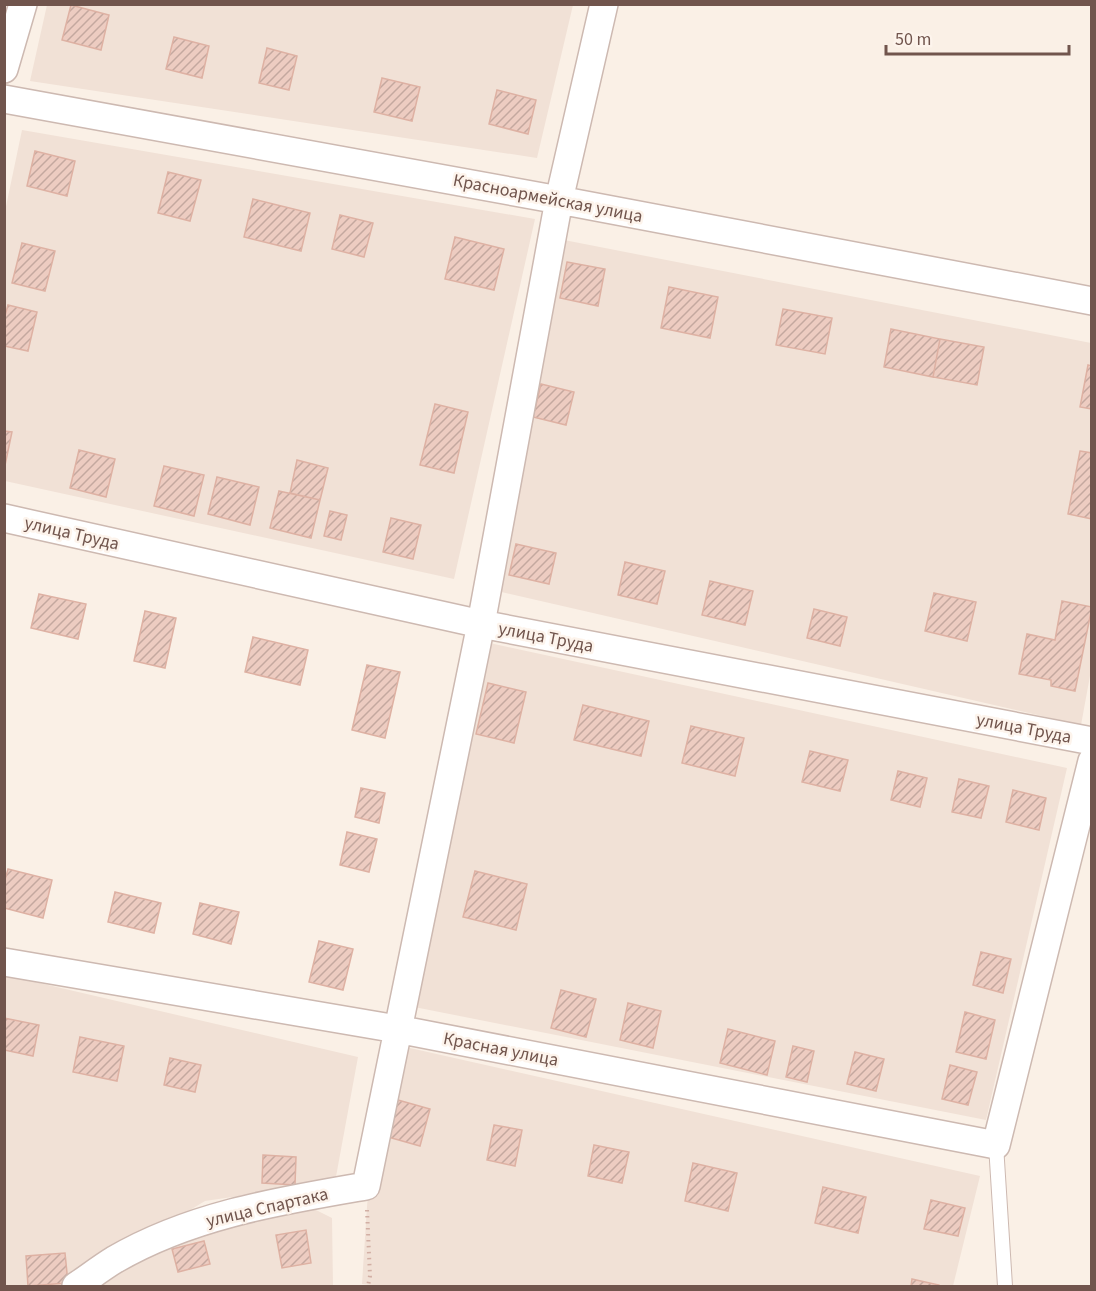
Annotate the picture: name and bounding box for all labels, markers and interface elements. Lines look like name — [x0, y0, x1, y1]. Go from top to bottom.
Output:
scale bar — [886, 18, 1069, 56]
text: 50 m — [895, 27, 931, 52]
street label: Красноармейская улица — [451, 168, 645, 229]
street label: улица Труда — [22, 510, 122, 557]
street label: улица Труда — [496, 616, 596, 659]
street label: улица Труда — [974, 707, 1074, 750]
street label: Красная улица — [441, 1026, 561, 1073]
street label: улица Спартака — [204, 1181, 331, 1234]

